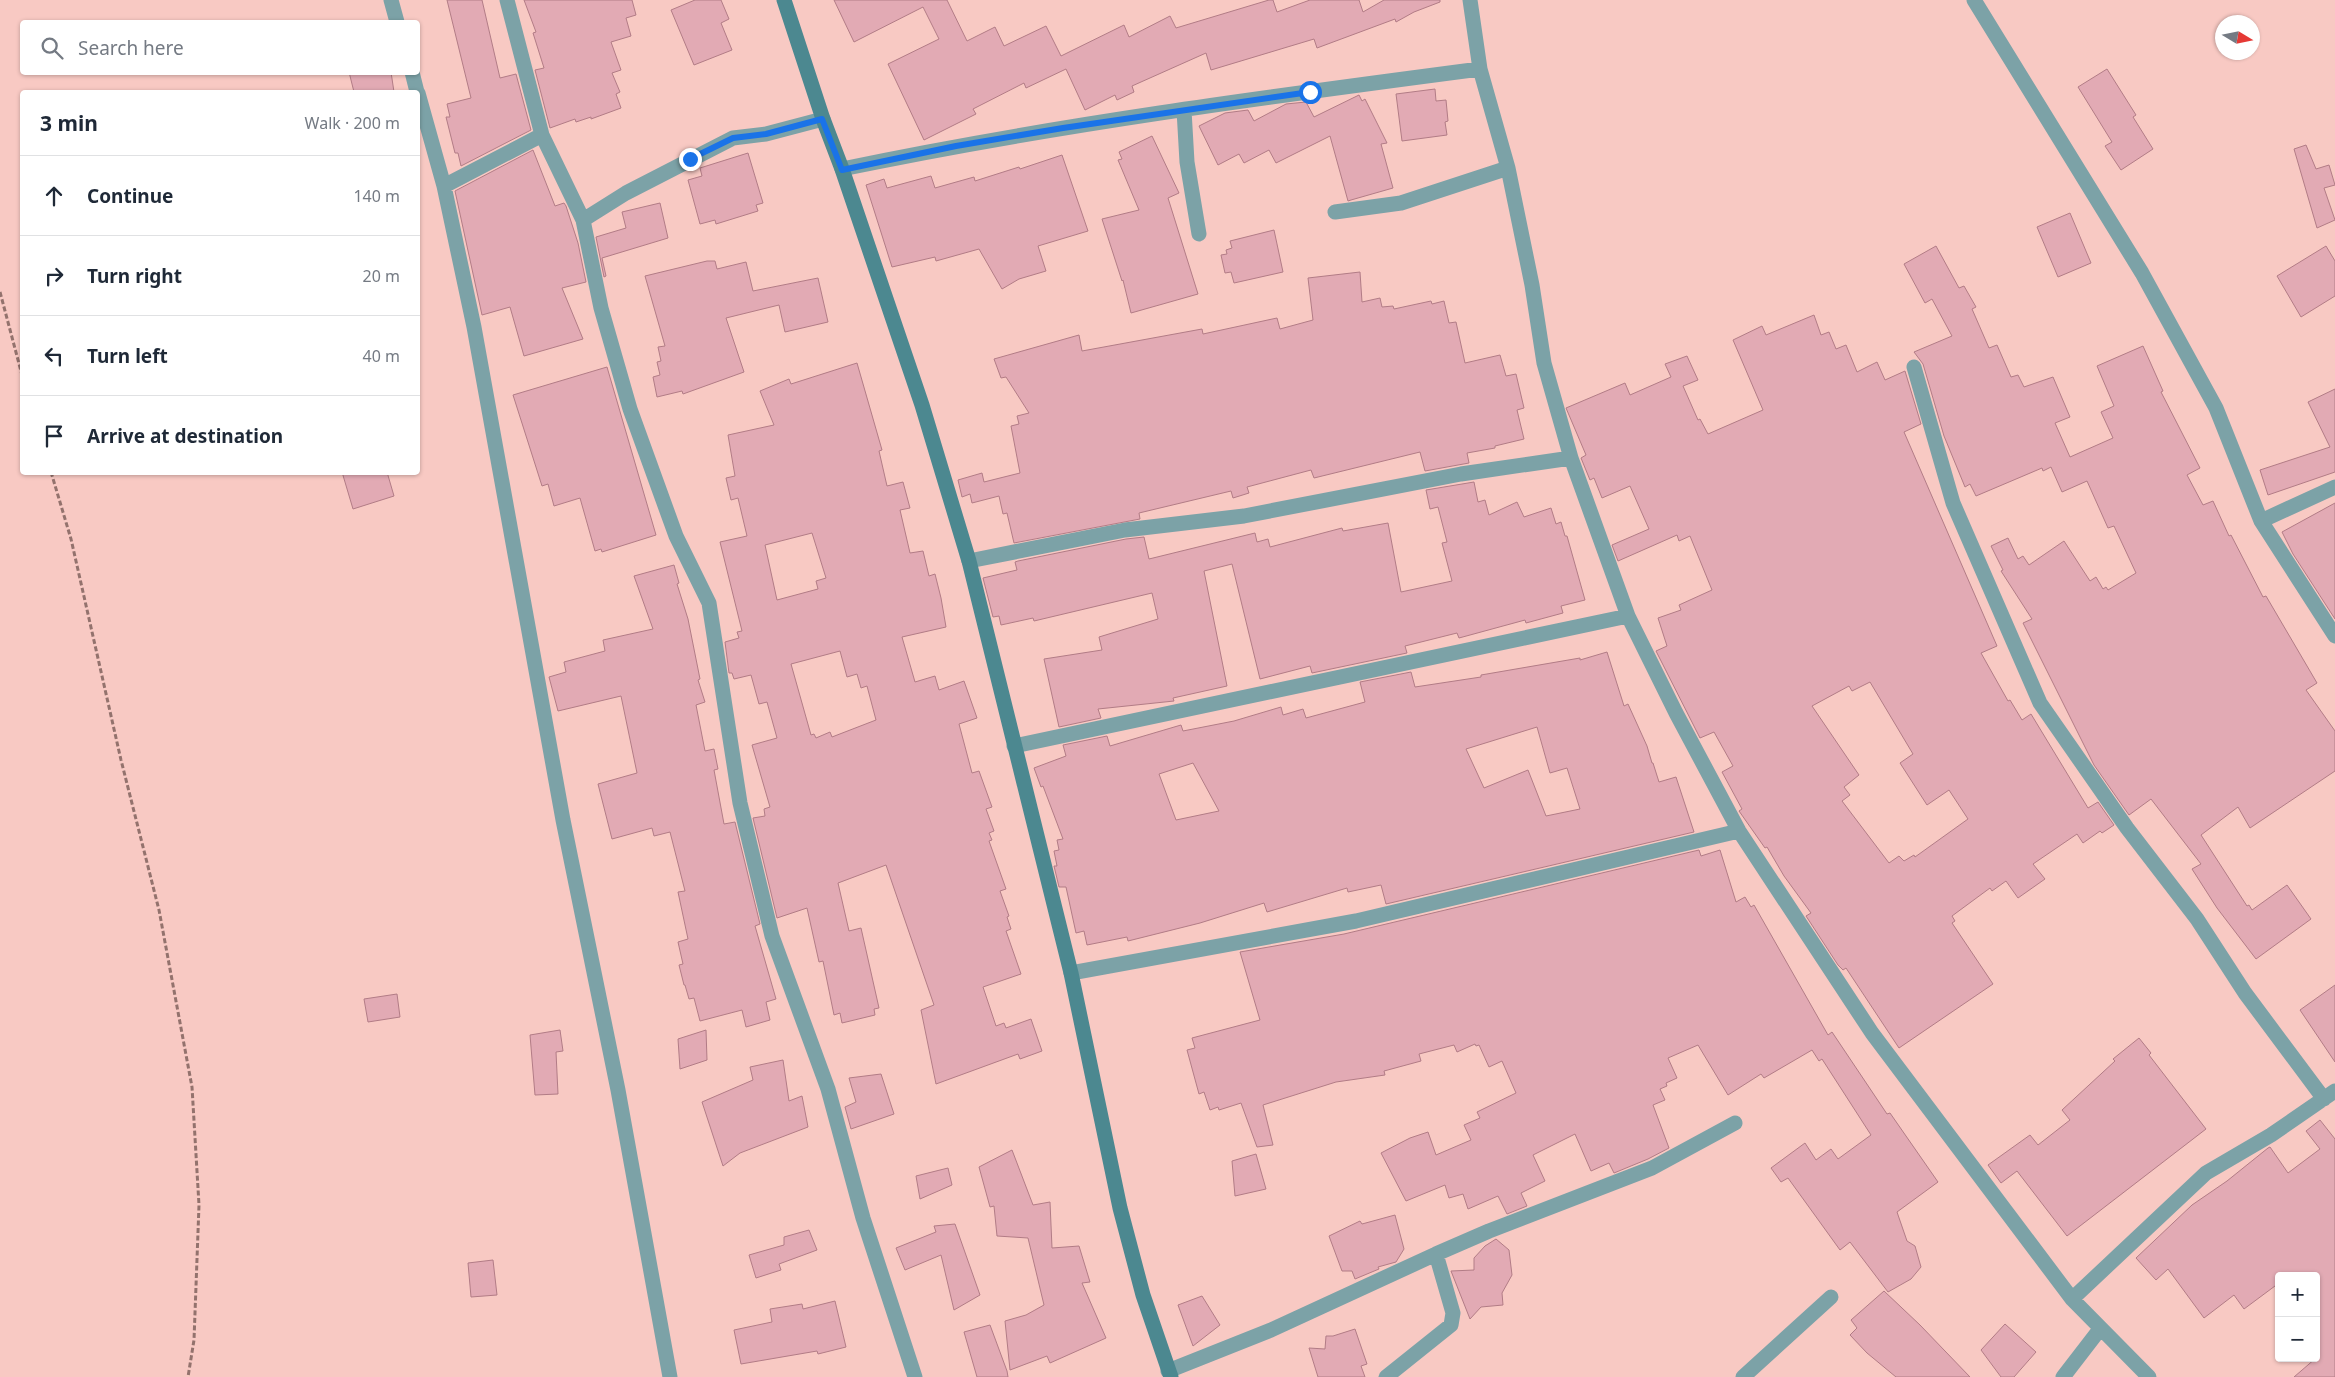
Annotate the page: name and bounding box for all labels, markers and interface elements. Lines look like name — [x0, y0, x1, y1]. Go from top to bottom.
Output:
north arrow — [2215, 15, 2260, 60]
search box — [20, 20, 420, 75]
icon: search — [38, 34, 66, 62]
text: Search here — [78, 35, 184, 61]
route start — [1299, 81, 1322, 104]
text: 3 min — [40, 109, 98, 137]
text: Walk · 200 m — [305, 112, 400, 134]
route end — [679, 148, 702, 171]
icon: ahead — [40, 182, 68, 210]
text: Continue — [87, 183, 173, 209]
text: 140 m — [353, 185, 400, 207]
icon: right — [40, 262, 68, 290]
text: Turn right — [87, 263, 182, 289]
text: 20 m — [363, 265, 400, 287]
icon: left — [40, 342, 68, 370]
text: Turn left — [87, 343, 168, 369]
text: 40 m — [363, 345, 400, 367]
icon: arrive — [40, 422, 68, 450]
text: Arrive at destination — [87, 423, 283, 449]
map controls — [2275, 1272, 2320, 1362]
button: + — [2275, 1272, 2320, 1317]
button: − — [2275, 1317, 2320, 1362]

